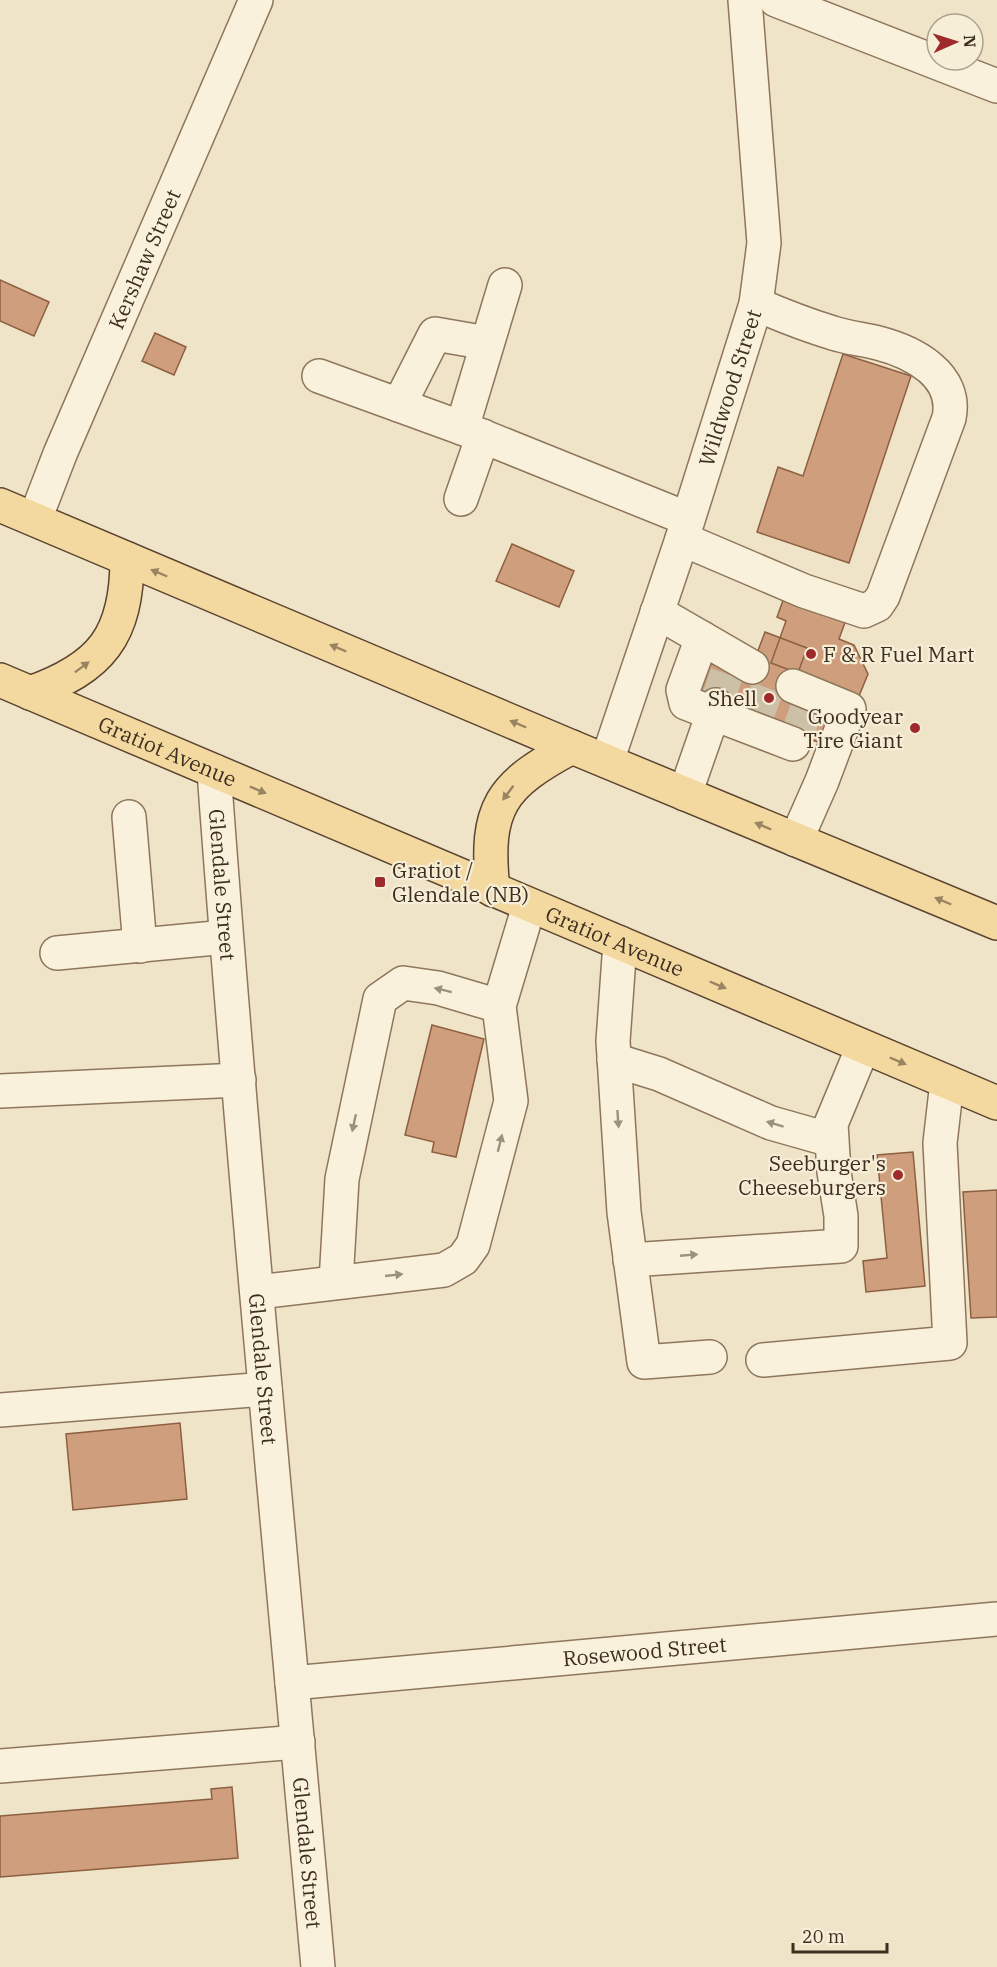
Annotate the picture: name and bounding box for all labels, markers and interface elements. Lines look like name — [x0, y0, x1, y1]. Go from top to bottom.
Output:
north arrow — [925, 12, 985, 72]
text: N — [960, 34, 980, 48]
street label: Kershaw Street — [102, 185, 187, 333]
street label: Wildwood Street — [692, 306, 767, 469]
one-way arrow — [150, 568, 167, 577]
place label: F & R Fuel Mart — [823, 640, 975, 668]
one-way arrow — [329, 643, 347, 653]
marker: F & R Fuel Mart — [804, 647, 818, 661]
one-way arrow — [73, 661, 89, 673]
place label: Shell — [708, 684, 757, 712]
marker: Shell — [762, 691, 776, 705]
place label: Goodyear Tire Giant — [803, 702, 904, 754]
street label: Gratiot Avenue — [94, 709, 241, 793]
one-way arrow — [509, 719, 527, 728]
marker: Goodyear Tire Giant — [908, 721, 922, 735]
one-way arrow — [502, 784, 514, 800]
one-way arrow — [249, 785, 266, 794]
street label: Glendale Street — [203, 808, 242, 962]
one-way arrow — [754, 821, 772, 830]
place label: Gratiot / Glendale (NB) — [392, 856, 529, 908]
marker: Gratiot / Glendale (NB) — [373, 875, 387, 889]
one-way arrow — [934, 896, 952, 905]
street label: Gratiot Avenue — [541, 899, 688, 983]
one-way arrow — [710, 980, 728, 990]
one-way arrow — [433, 984, 452, 994]
one-way arrow — [889, 1057, 907, 1066]
one-way arrow — [614, 1109, 623, 1128]
one-way arrow — [349, 1114, 358, 1133]
one-way arrow — [766, 1119, 784, 1128]
one-way arrow — [496, 1134, 505, 1152]
place label: Seeburger's Cheeseburgers — [738, 1149, 886, 1201]
marker: Seeburger's Cheeseburgers — [891, 1168, 905, 1182]
one-way arrow — [679, 1251, 698, 1260]
one-way arrow — [384, 1270, 403, 1280]
street label: Glendale Street — [243, 1292, 284, 1446]
street label: Rosewood Street — [562, 1630, 728, 1672]
street label: Glendale Street — [287, 1776, 328, 1930]
scale bar — [793, 1916, 888, 1954]
text: 20 m — [802, 1925, 845, 1948]

